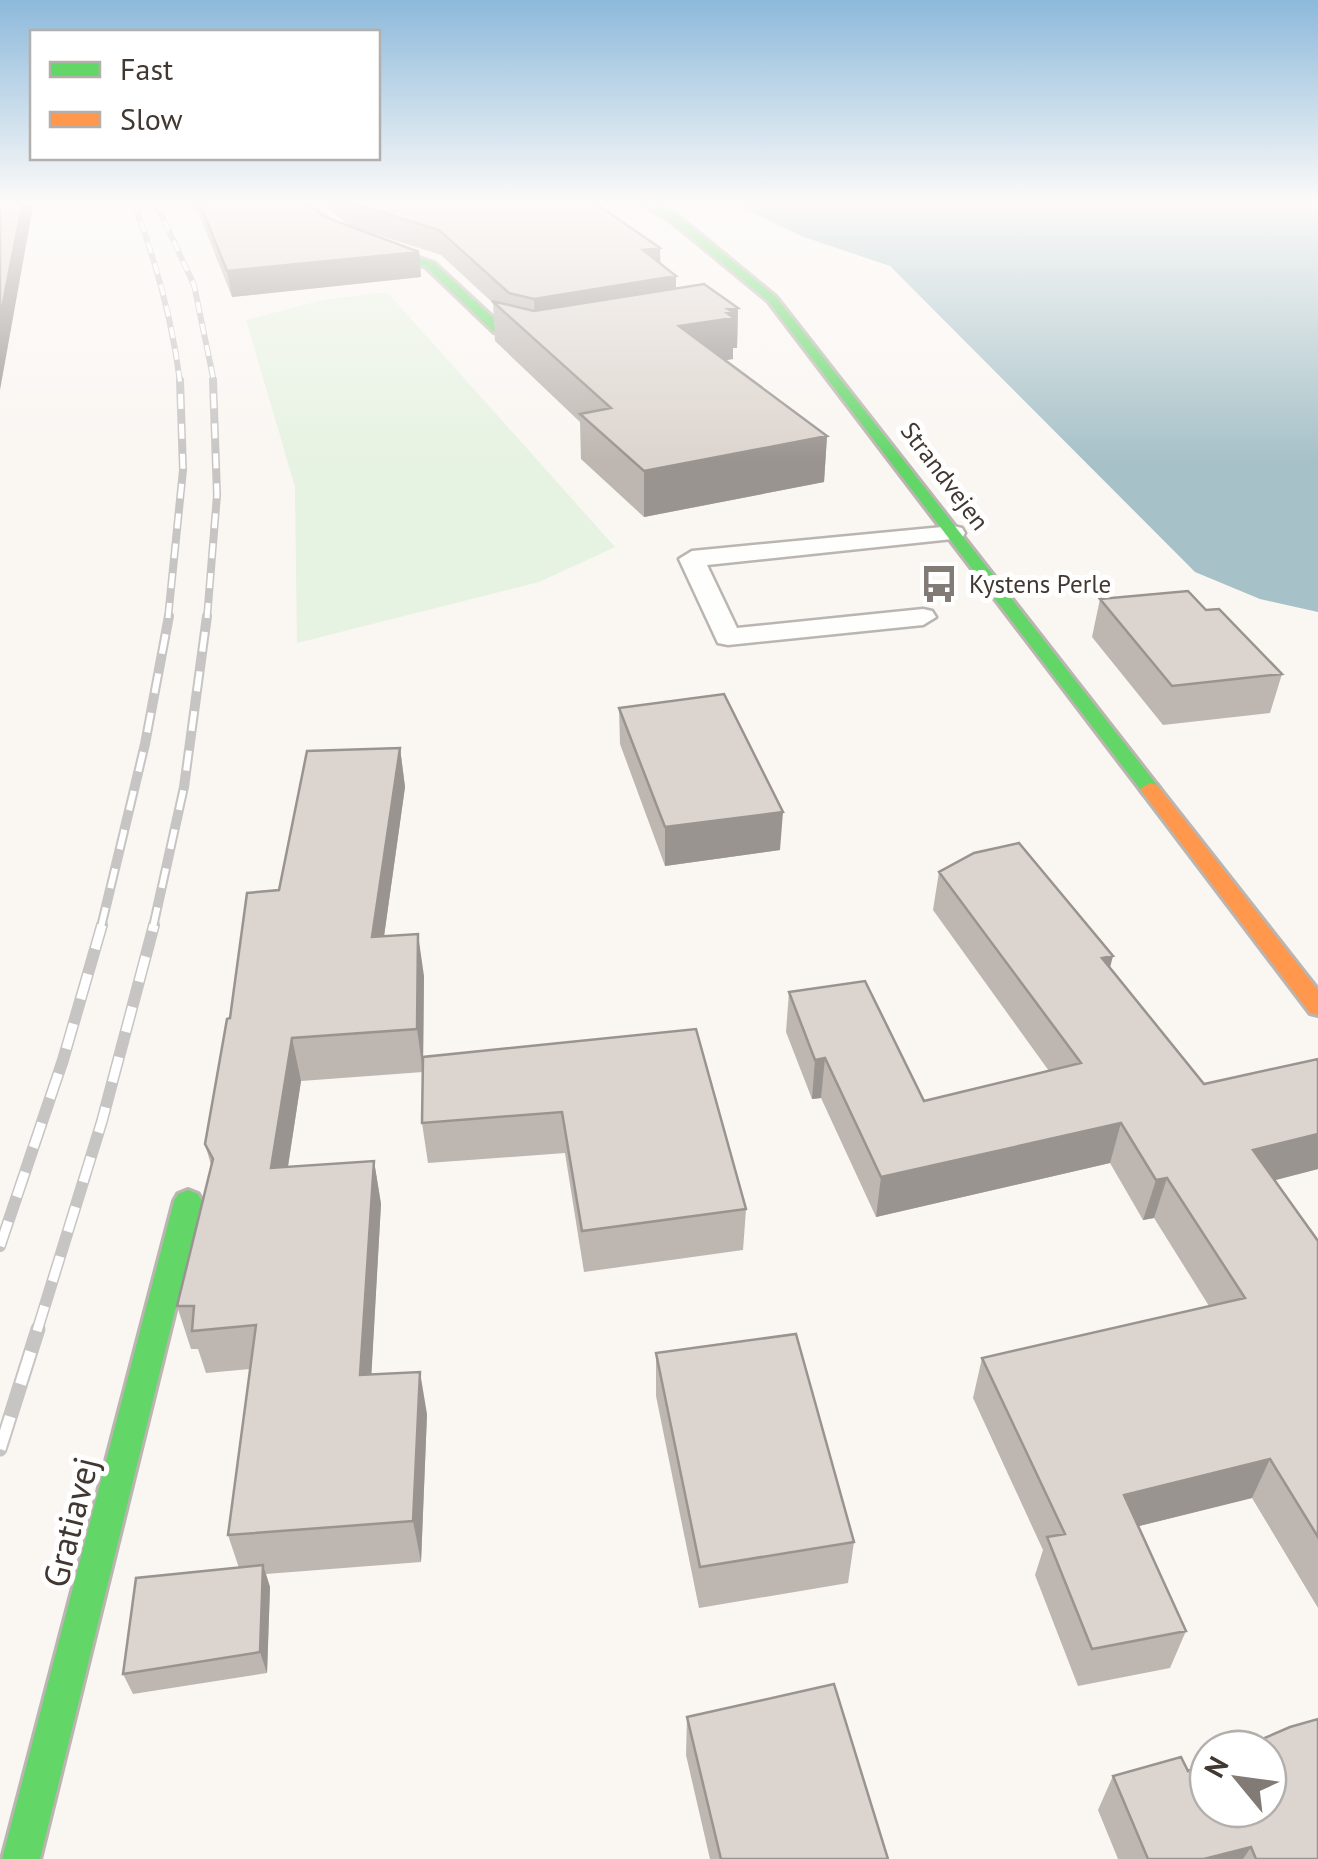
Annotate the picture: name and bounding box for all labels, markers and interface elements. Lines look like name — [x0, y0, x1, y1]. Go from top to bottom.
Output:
legend — [30, 30, 380, 160]
text: Fast — [120, 49, 173, 88]
text: Slow — [120, 99, 183, 138]
street label: Strandvejen — [894, 416, 996, 536]
bus stop icon: Kystens Perle — [918, 563, 960, 605]
place label: Kystens Perle — [969, 568, 1111, 600]
street label: Gratiavej — [32, 1452, 108, 1592]
north arrow — [1188, 1729, 1288, 1829]
text: N — [1195, 1750, 1236, 1784]

